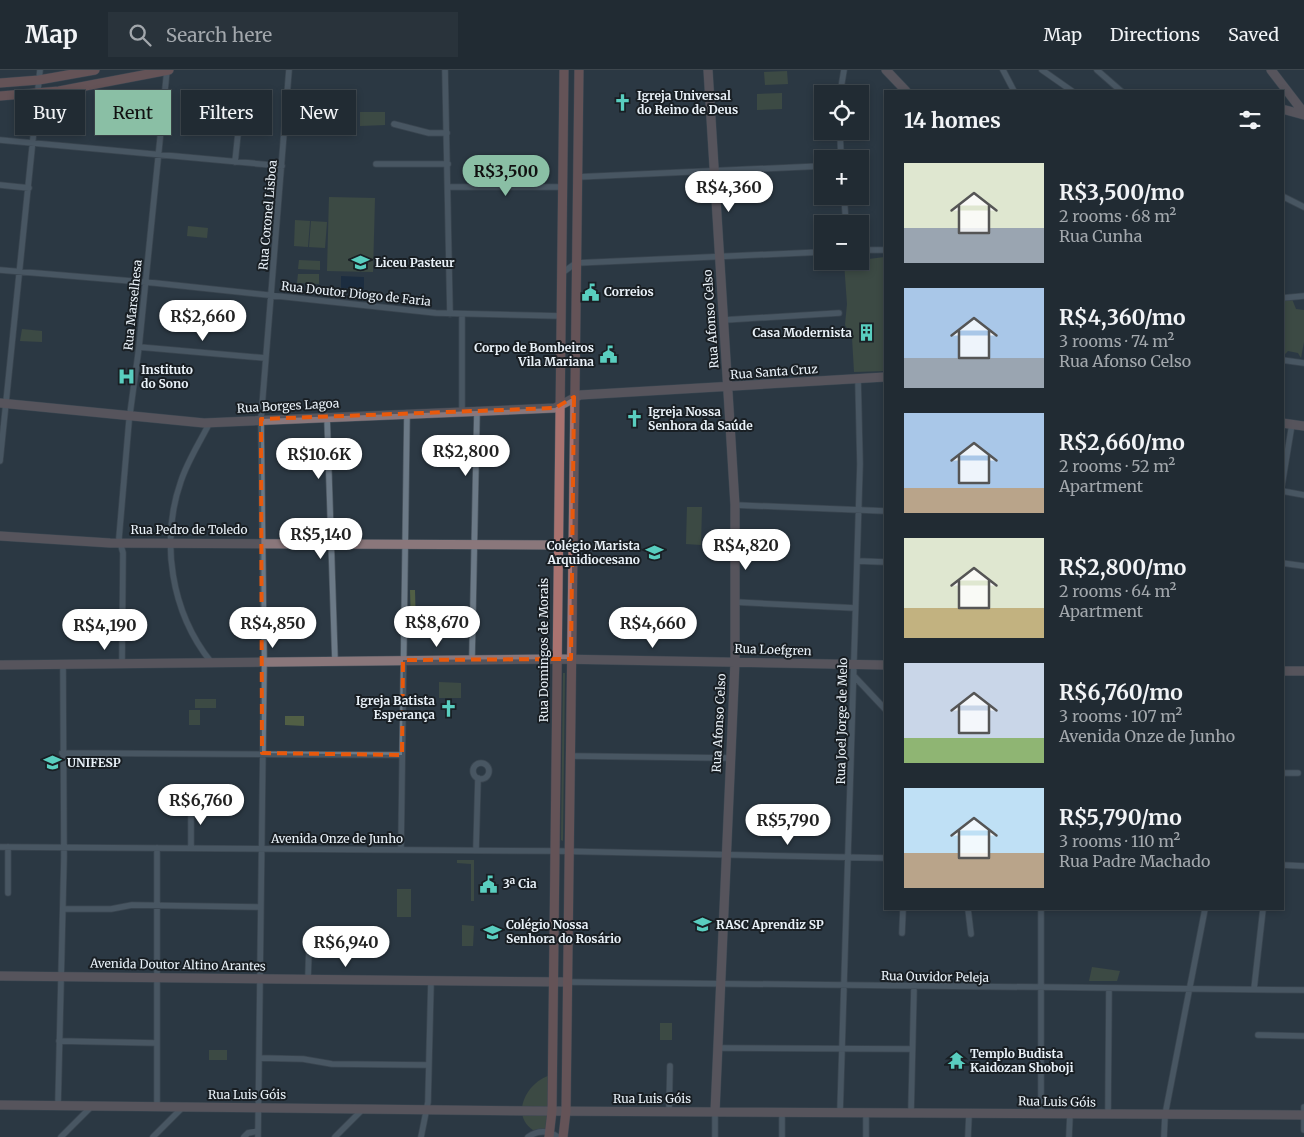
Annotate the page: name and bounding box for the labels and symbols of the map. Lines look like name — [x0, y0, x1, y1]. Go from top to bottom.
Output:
place label: Igreja Universal do Reino de Deus — [637, 88, 738, 117]
church icon: Igreja Universal do Reino de Deus — [613, 93, 633, 113]
pin: R$3,500 — [460, 154, 552, 197]
street label: Rua Coronel Lisboa — [255, 159, 280, 271]
pin: R$4,360 — [683, 170, 775, 213]
school or university icon: Liceu Pasteur — [351, 253, 371, 273]
place label: Liceu Pasteur — [375, 255, 455, 270]
street label: Rua Marselhesa — [120, 258, 145, 351]
street label: Rua Afonso Celso — [700, 269, 721, 369]
street label: Rua Doutor Diogo de Faria — [280, 278, 432, 309]
public building icon: Correios — [580, 282, 600, 302]
place label: Correios — [604, 284, 654, 299]
pin: R$2,660 — [157, 300, 249, 342]
building icon: Casa Modernista — [856, 323, 876, 343]
place label: Casa Modernista — [752, 325, 852, 340]
place label: Corpo de Bombeiros Vila Mariana — [474, 340, 594, 369]
public building icon: Corpo de Bombeiros Vila Mariana — [598, 345, 618, 365]
street label: Rua Santa Cruz — [730, 361, 819, 382]
place label: Instituto do Sono — [141, 362, 193, 391]
hospital icon: Instituto do Sono — [117, 367, 137, 387]
street label: Rua Borges Lagoa — [236, 395, 340, 416]
place label: Igreja Nossa Senhora da Saúde — [648, 404, 753, 433]
church icon: Igreja Nossa Senhora da Saúde — [624, 409, 644, 429]
pin: R$2,800 — [420, 434, 512, 477]
pin: R$10.6K — [273, 438, 365, 480]
pin: R$5,140 — [275, 518, 367, 560]
street label: Rua Pedro de Toledo — [131, 522, 247, 537]
pin: R$4,820 — [700, 528, 792, 571]
place label: Colégio Marista Arquidiocesano — [546, 538, 640, 567]
school or university icon: Colégio Marista Arquidiocesano — [644, 543, 664, 563]
street label: Rua Domingos de Morais — [536, 578, 551, 722]
pin: R$4,850 — [227, 606, 319, 649]
pin: R$8,670 — [391, 606, 483, 648]
pin: R$4,660 — [607, 606, 699, 649]
pin: R$4,190 — [59, 608, 151, 651]
street label: Rua Loefgren — [734, 641, 812, 658]
street label: Rua Joel Jorge de Melo — [833, 657, 850, 785]
street label: Rua Afonso Celso — [708, 673, 729, 773]
place label: Igreja Batista Esperança — [356, 693, 435, 722]
church icon: Igreja Batista Esperança — [439, 698, 459, 718]
school or university icon: UNIFESP — [43, 753, 63, 773]
place label: UNIFESP — [67, 755, 121, 770]
pin: R$6,760 — [155, 784, 247, 826]
pin: R$5,790 — [742, 804, 834, 846]
street label: Avenida Onze de Junho — [270, 831, 403, 846]
public building icon: 3ª Cia — [479, 874, 499, 894]
place label: 3ª Cia — [503, 876, 537, 891]
school or university icon: RASC Aprendiz SP — [692, 915, 712, 935]
place label: Colégio Nossa Senhora do Rosário — [506, 917, 621, 946]
place label: RASC Aprendiz SP — [716, 917, 824, 932]
school or university icon: Colégio Nossa Senhora do Rosário — [482, 922, 502, 942]
pin: R$6,940 — [300, 926, 392, 968]
street label: Avenida Doutor Altino Arantes — [89, 955, 266, 974]
street label: Rua Ouvidor Peleja — [881, 968, 990, 985]
place label: Templo Budista Kaidozan Shoboji — [970, 1046, 1074, 1075]
temple icon: Templo Budista Kaidozan Shoboji — [946, 1051, 966, 1071]
street label: Rua Luis Góis — [208, 1087, 286, 1102]
street label: Rua Luis Góis — [613, 1091, 691, 1106]
street label: Rua Luis Góis — [1018, 1093, 1096, 1110]

